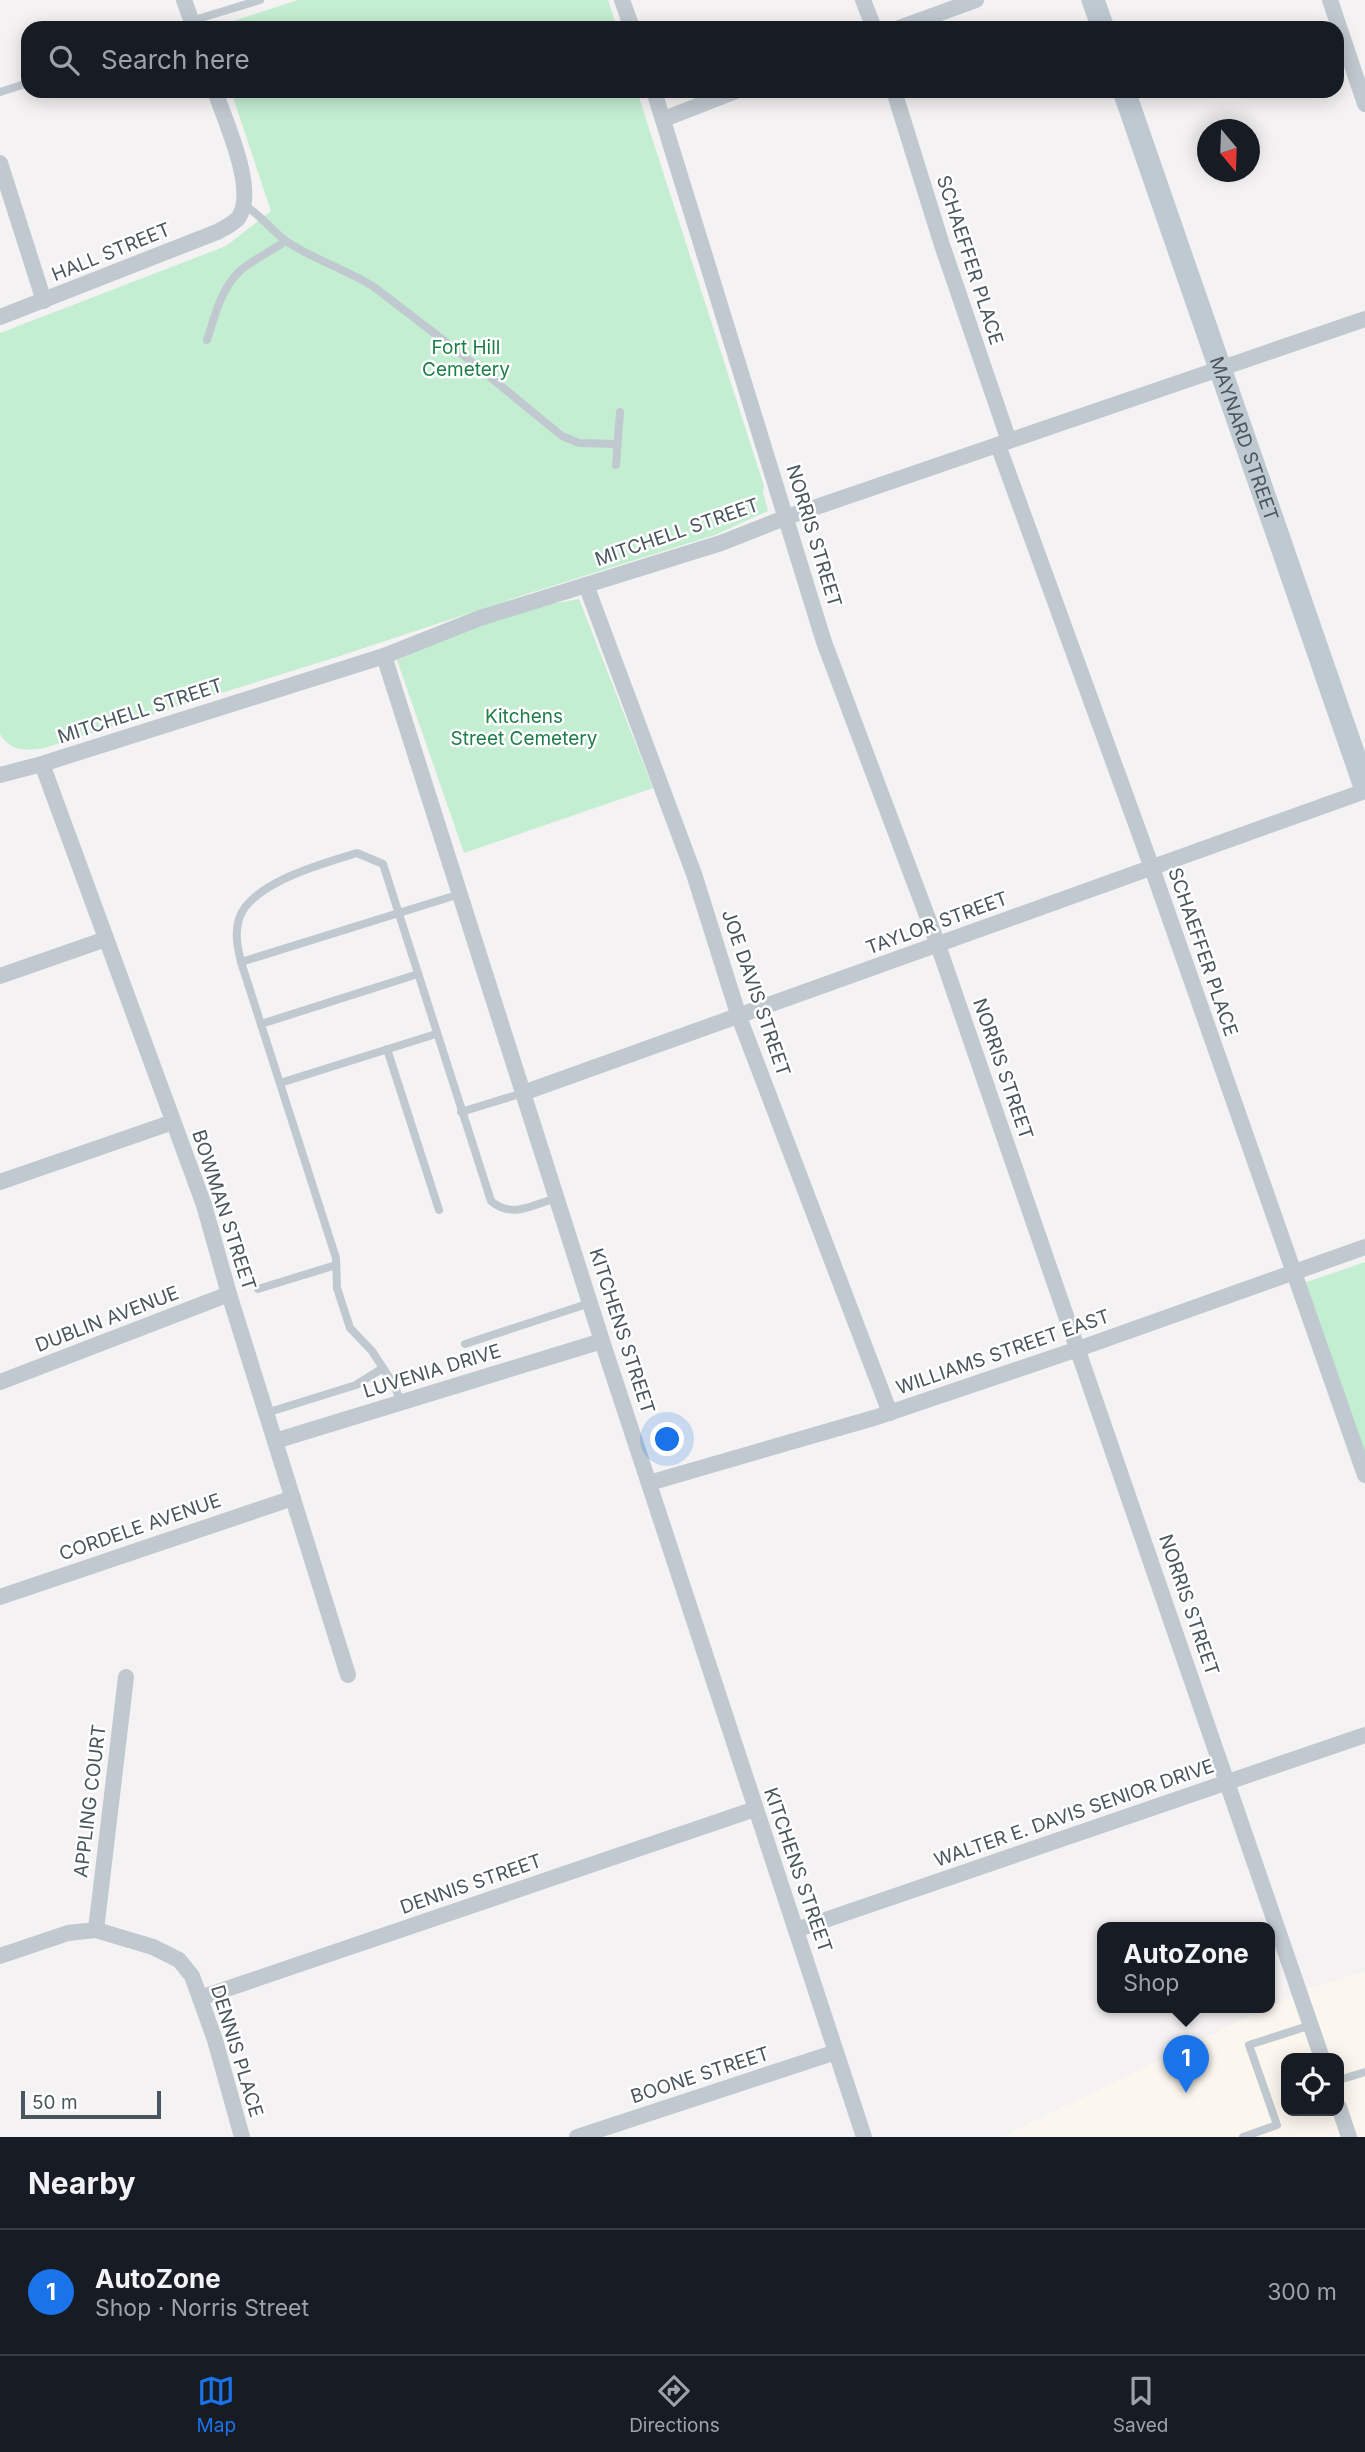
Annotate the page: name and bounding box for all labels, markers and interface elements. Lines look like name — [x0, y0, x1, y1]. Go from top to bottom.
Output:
search box — [21, 21, 1344, 98]
icon: search — [45, 41, 83, 79]
text: Search here — [101, 44, 250, 75]
north arrow — [1197, 119, 1260, 182]
street label: SCHAEFFER PLACE — [932, 172, 1008, 348]
street label: HALL STREET — [48, 218, 174, 286]
park label: Fort Hill Cemetery — [422, 336, 510, 381]
street label: MAYNARD STREET — [1205, 354, 1283, 524]
street label: NORRIS STREET — [781, 462, 847, 610]
street label: MITCHELL STREET — [592, 493, 762, 571]
street label: MITCHELL STREET — [55, 673, 225, 749]
park label: Kitchens Street Cemetery — [451, 705, 598, 750]
street label: SCHAEFFER PLACE — [1163, 865, 1243, 1039]
street label: TAYLOR STREET — [863, 887, 1011, 959]
street label: JOE DAVIS STREET — [717, 907, 795, 1079]
street label: NORRIS STREET — [968, 995, 1038, 1143]
street label: BOWMAN STREET — [187, 1127, 261, 1293]
street label: KITCHENS STREET — [584, 1245, 660, 1417]
street label: DUBLIN AVENUE — [32, 1281, 182, 1357]
street label: WILLIAMS STREET EAST — [893, 1305, 1113, 1399]
street label: LUVENIA DRIVE — [360, 1339, 504, 1403]
your location — [650, 1422, 684, 1456]
street label: CORDELE AVENUE — [56, 1489, 224, 1565]
street label: NORRIS STREET — [1154, 1531, 1224, 1679]
street label: APPLING COURT — [69, 1723, 111, 1879]
street label: WALTER E. DAVIS SENIOR DRIVE — [931, 1754, 1217, 1872]
street label: KITCHENS STREET — [759, 1785, 837, 1955]
street label: DENNIS STREET — [397, 1849, 545, 1919]
popup — [1097, 1922, 1275, 2013]
text: AutoZone — [1123, 1938, 1249, 1969]
text: Shop — [1123, 1969, 1179, 1997]
street label: DENNIS PLACE — [206, 1982, 268, 2120]
pin: 1 — [1163, 2035, 1209, 2093]
street label: BOONE STREET — [628, 2042, 772, 2108]
map controls — [1281, 2053, 1344, 2116]
button: locate — [1281, 2053, 1344, 2116]
scale bar — [21, 2088, 161, 2120]
text: 50 m — [32, 2091, 78, 2114]
text: Nearby — [28, 2165, 136, 2201]
text: AutoZone — [95, 2263, 221, 2294]
text: 1 — [46, 2278, 56, 2306]
text: 300 m — [1267, 2278, 1337, 2306]
text: Shop · Norris Street — [95, 2294, 309, 2322]
tab: Map — [197, 2372, 236, 2437]
tab: Directions — [629, 2372, 720, 2437]
tab: Saved — [1113, 2372, 1168, 2437]

